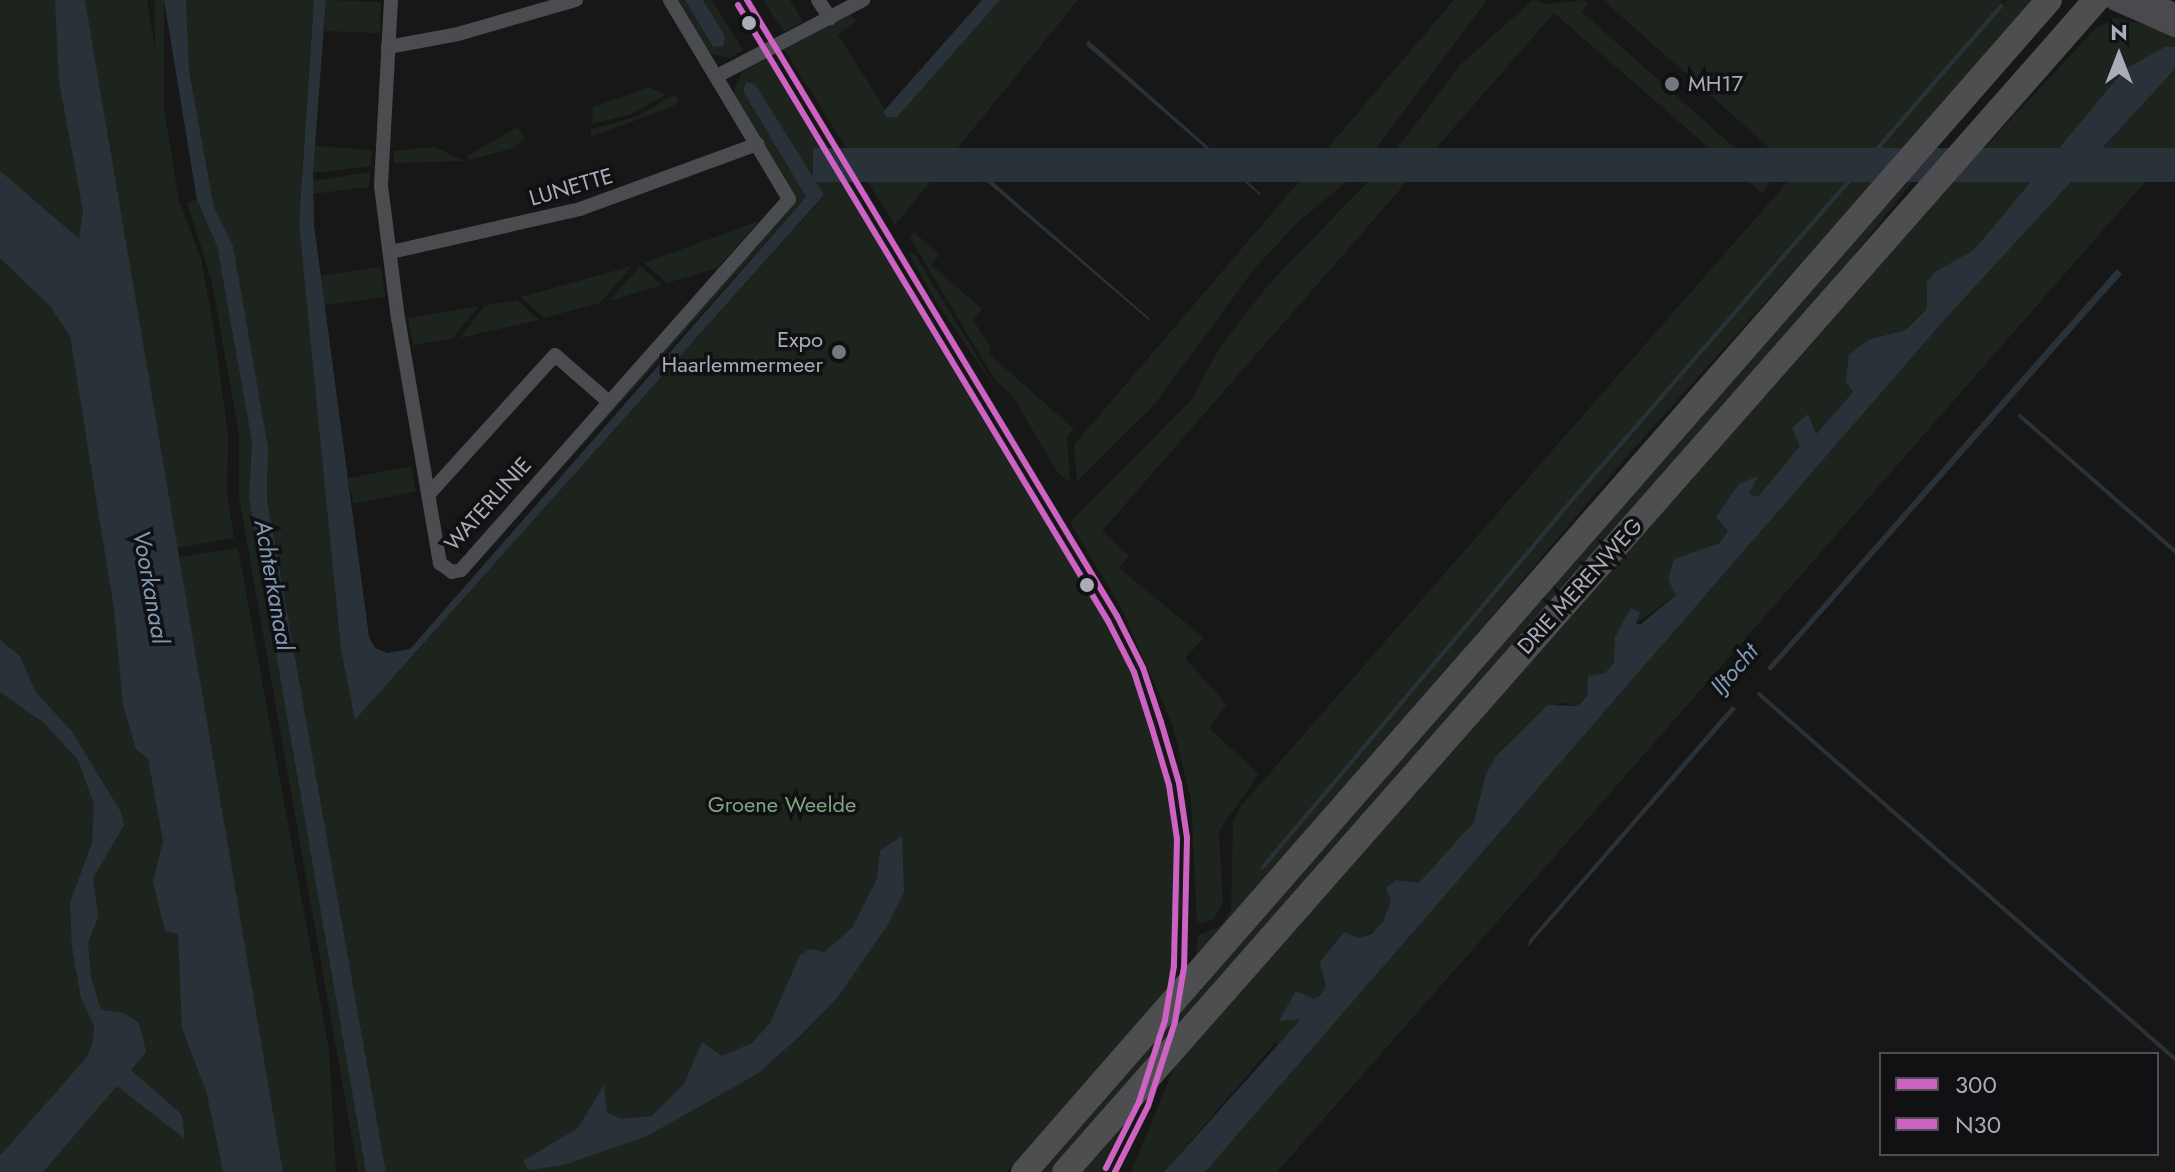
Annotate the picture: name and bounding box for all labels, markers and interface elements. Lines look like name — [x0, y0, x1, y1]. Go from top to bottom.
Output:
unlabelled marker — [741, 15, 757, 31]
north arrow — [2079, 16, 2159, 96]
text: N — [2110, 16, 2128, 48]
place label: MH17 — [1688, 71, 1743, 97]
marker: MH17 — [1663, 75, 1681, 93]
street label: LUNETTE — [526, 162, 616, 212]
place label: Expo Haarlemmermeer — [662, 326, 823, 378]
marker: Expo Haarlemmermeer — [830, 343, 848, 361]
street label: WATERLINIE — [439, 452, 537, 556]
street label: DRIE MERENWEG — [1512, 513, 1648, 659]
water label: Achterkanaal — [248, 518, 300, 652]
water label: Voorkanaal — [127, 528, 175, 646]
unlabelled marker — [1079, 577, 1095, 593]
water label: IJtocht — [1704, 637, 1764, 701]
park label: Groene Weelde — [708, 792, 856, 818]
legend — [1879, 1052, 2159, 1156]
text: 300 — [1955, 1067, 1997, 1102]
text: N30 — [1955, 1107, 2001, 1142]

